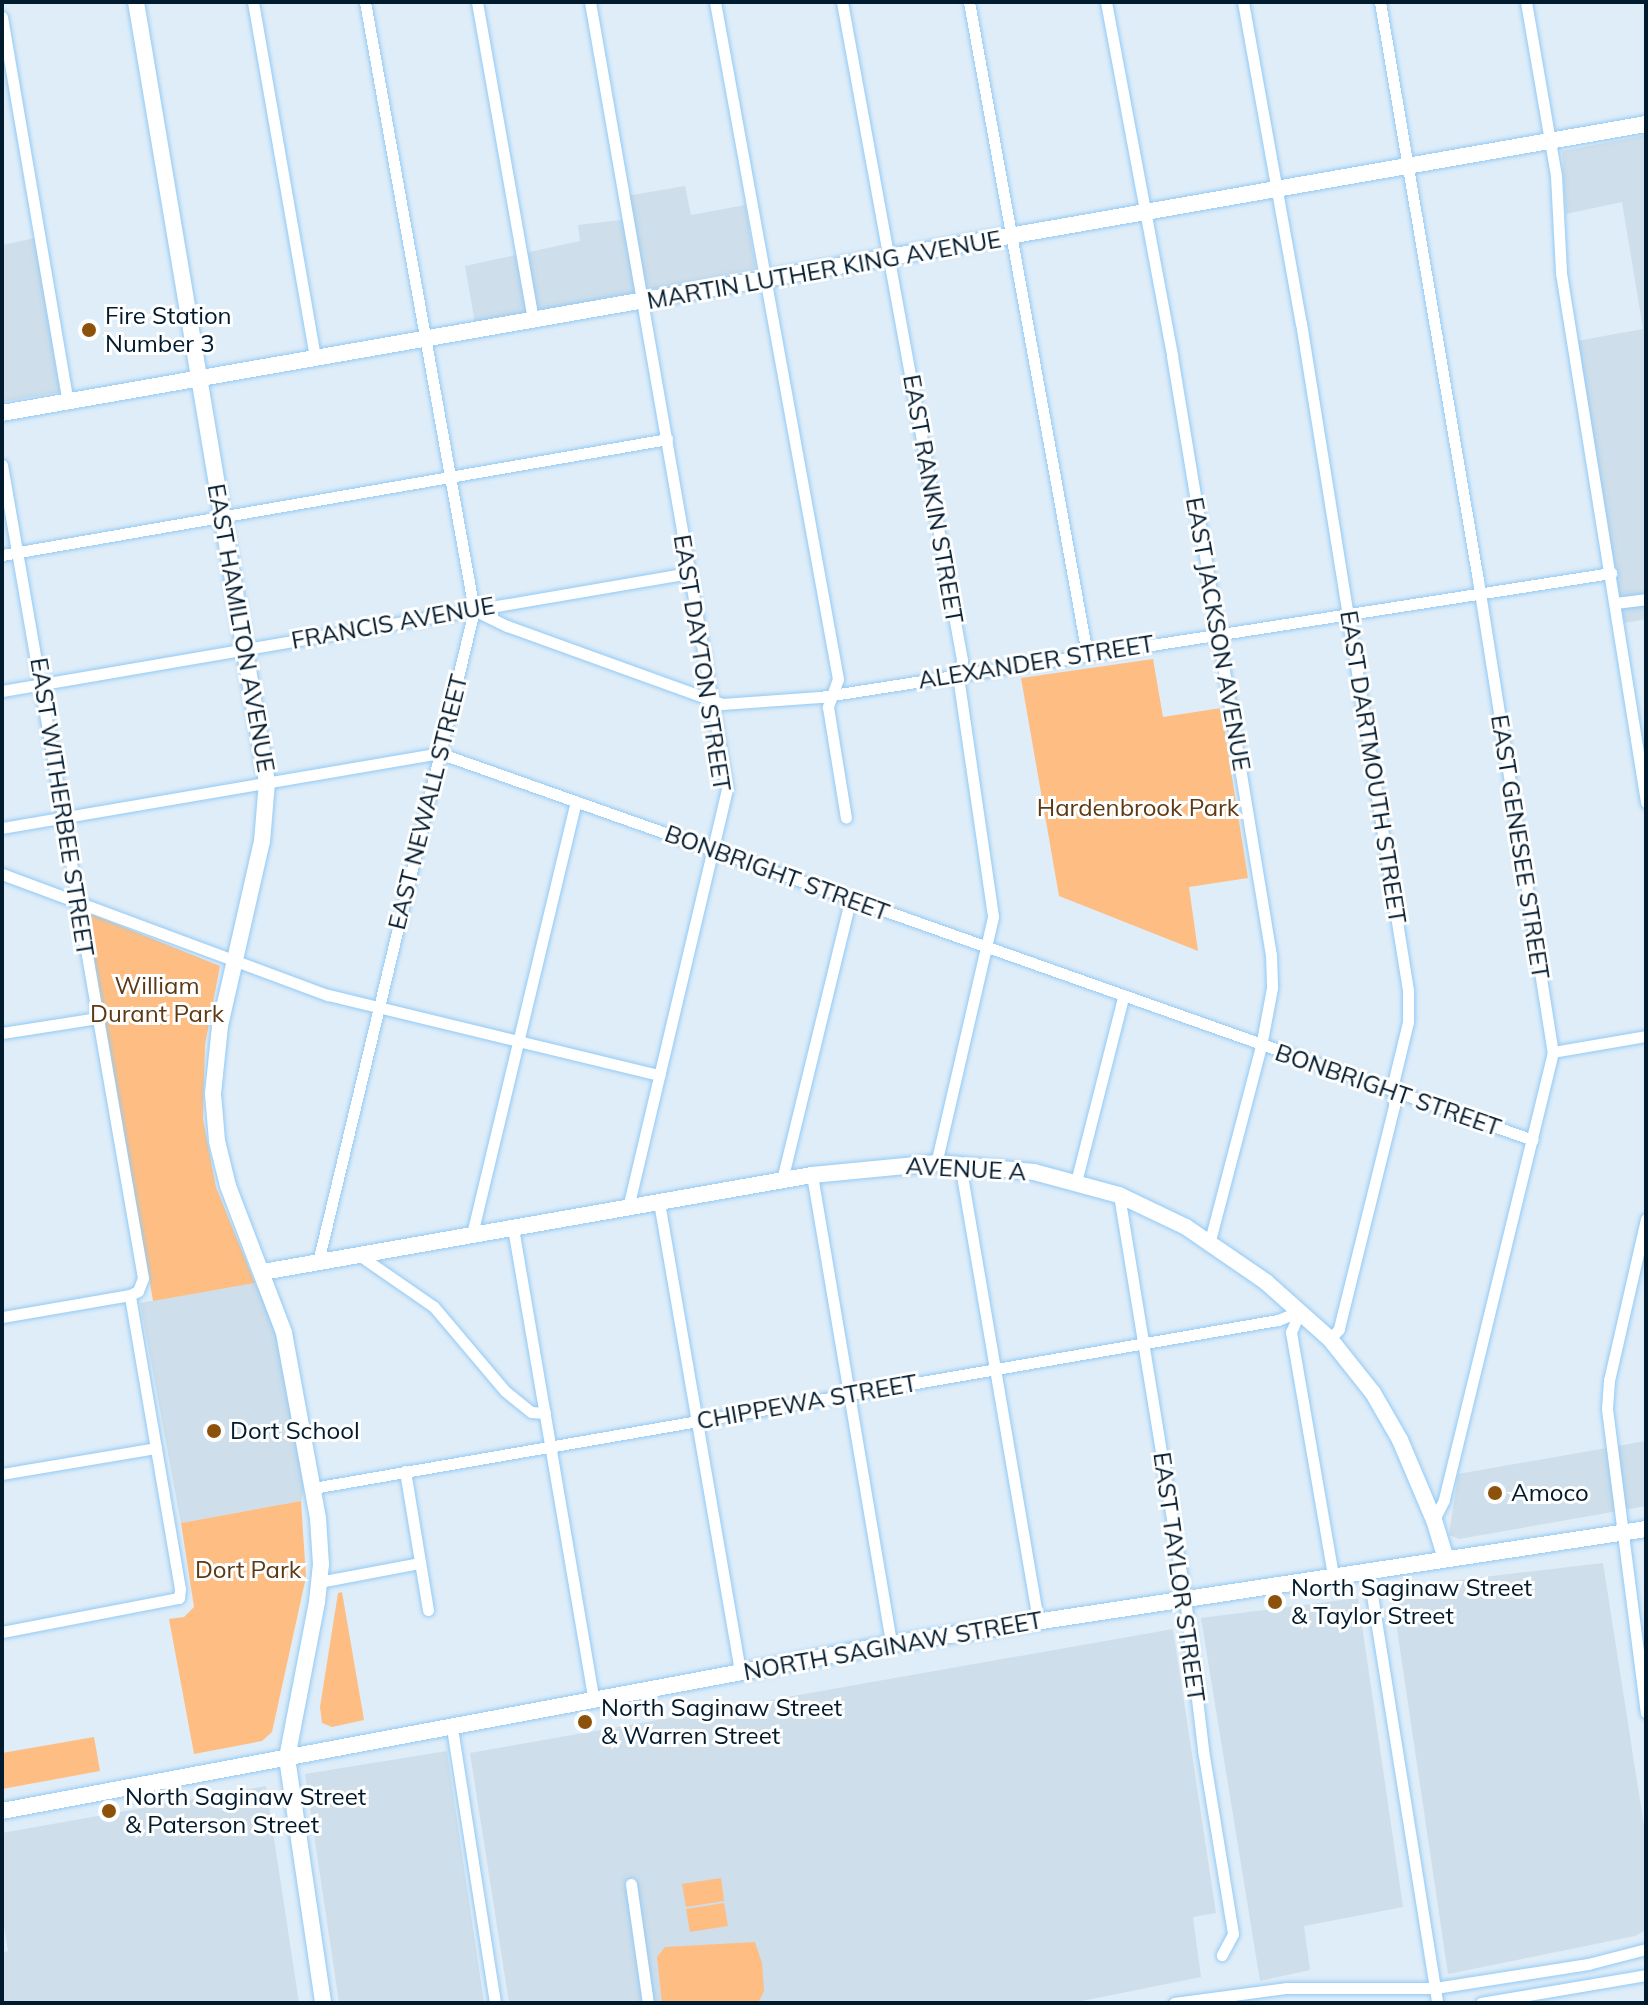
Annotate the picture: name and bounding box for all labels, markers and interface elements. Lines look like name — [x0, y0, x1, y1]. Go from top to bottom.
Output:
street label: MARTIN LUTHER KING AVENUE — [645, 225, 1003, 315]
place label: Fire Station Number 3 — [105, 302, 232, 358]
marker: Fire Station Number 3 — [80, 321, 98, 339]
street label: EAST RANKIN STREET — [897, 372, 969, 626]
street label: EAST HAMILTON AVENUE — [201, 482, 281, 774]
street label: EAST JACKSON AVENUE — [1180, 495, 1256, 773]
street label: EAST DAYTON STREET — [667, 533, 737, 793]
street label: FRANCIS AVENUE — [289, 591, 497, 655]
street label: EAST DARTMOUTH STREET — [1334, 608, 1412, 926]
street label: ALEXANDER STREET — [916, 629, 1156, 695]
street label: EAST WITHERBEE STREET — [24, 656, 100, 958]
street label: EAST NEWALL STREET — [382, 671, 474, 933]
street label: EAST GENESEE STREET — [1485, 713, 1555, 981]
park label: Hardenbrook Park — [1037, 794, 1239, 822]
street label: BONBRIGHT STREET — [661, 819, 893, 927]
park label: William Durant Park — [90, 972, 224, 1028]
street label: BONBRIGHT STREET — [1271, 1038, 1505, 1142]
street label: AVENUE A — [905, 1151, 1027, 1187]
street label: CHIPPEWA STREET — [694, 1368, 920, 1436]
place label: Dort School — [230, 1417, 360, 1445]
marker: Dort School — [205, 1422, 223, 1440]
street label: EAST TAYLOR STREET — [1147, 1450, 1211, 1704]
place label: Amoco — [1511, 1479, 1589, 1507]
marker: Amoco — [1486, 1484, 1504, 1502]
park label: Dort Park — [195, 1556, 301, 1584]
place label: North Saginaw Street & Taylor Street — [1291, 1574, 1532, 1630]
marker: North Saginaw Street & Taylor Street — [1266, 1593, 1284, 1611]
street label: NORTH SAGINAW STREET — [741, 1606, 1045, 1686]
place label: North Saginaw Street & Warren Street — [601, 1694, 842, 1750]
marker: North Saginaw Street & Warren Street — [576, 1713, 594, 1731]
place label: North Saginaw Street & Paterson Street — [125, 1783, 366, 1839]
marker: North Saginaw Street & Paterson Street — [100, 1802, 118, 1820]

